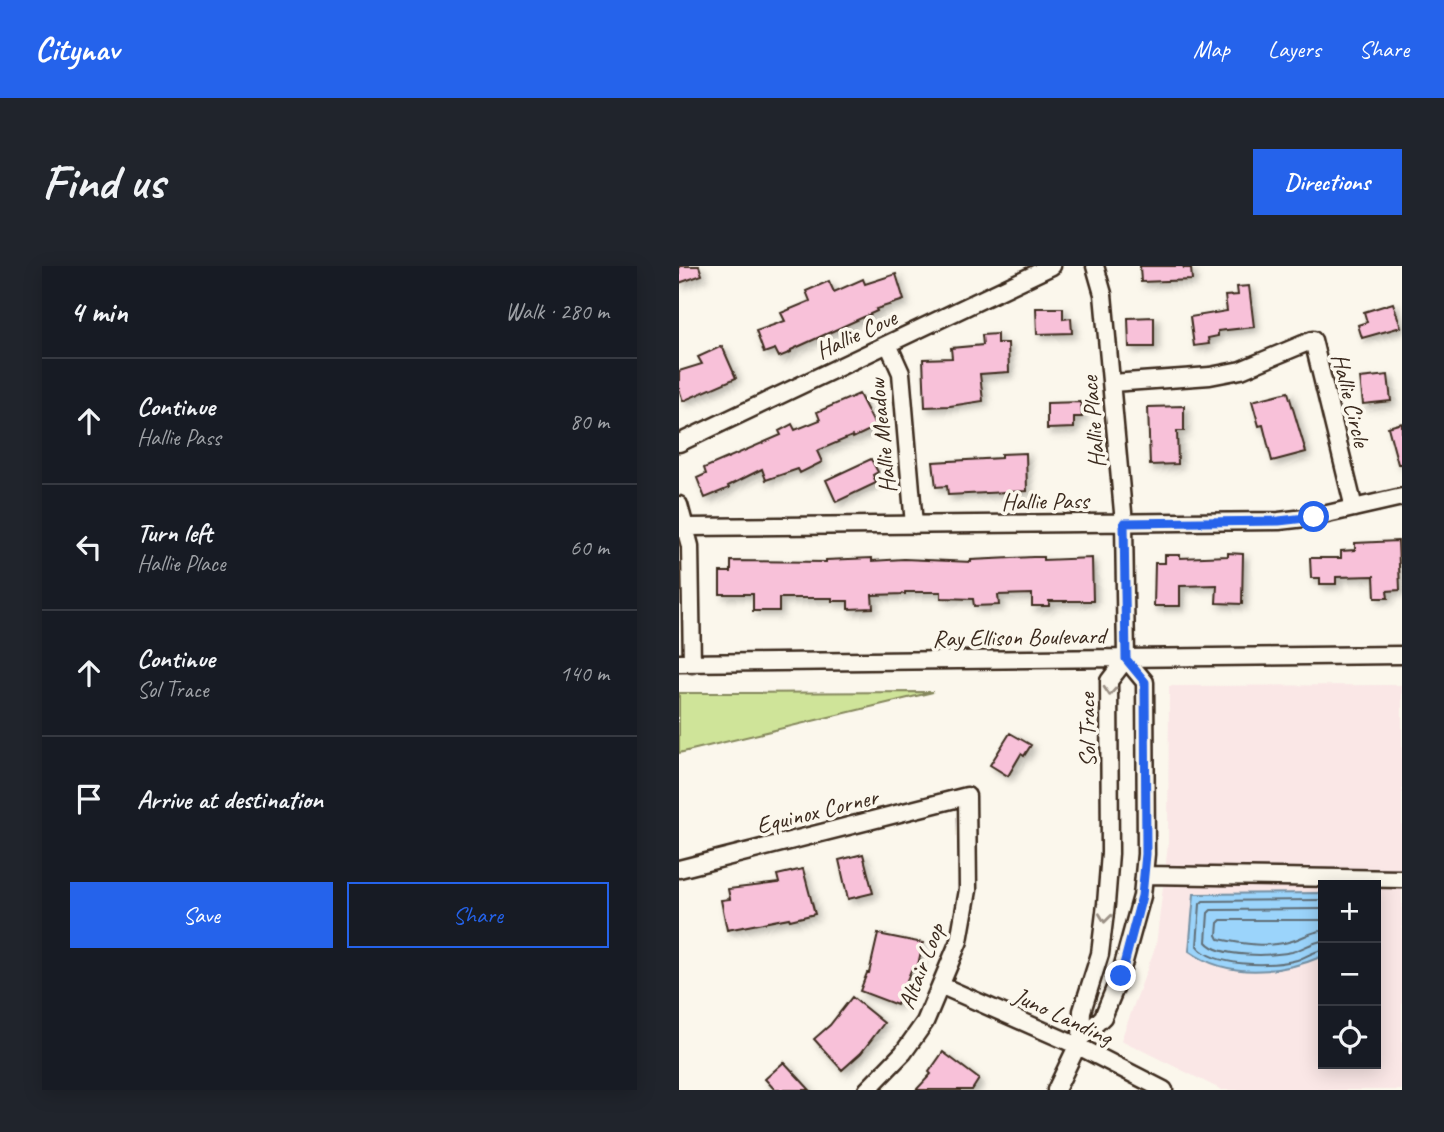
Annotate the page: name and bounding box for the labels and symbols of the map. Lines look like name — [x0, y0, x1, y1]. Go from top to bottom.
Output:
street label: Hallie Cove — [811, 301, 903, 366]
street label: Hallie Circle — [1325, 350, 1378, 452]
street label: Hallie Place — [1074, 373, 1112, 469]
street label: Hallie Meadow — [861, 376, 903, 495]
street label: Hallie Pass — [1001, 485, 1092, 517]
route start — [1298, 501, 1329, 532]
street label: Ray Ellison Boulevard — [932, 620, 1109, 654]
one-way arrow — [1102, 686, 1117, 697]
street label: Sol Trace — [1071, 690, 1103, 768]
street label: Equinox Corner — [753, 781, 883, 841]
one-way arrow — [1097, 912, 1112, 924]
street label: Altair Loop — [891, 918, 951, 1013]
route end — [1105, 960, 1136, 991]
street label: Juno Landing — [1008, 980, 1119, 1053]

